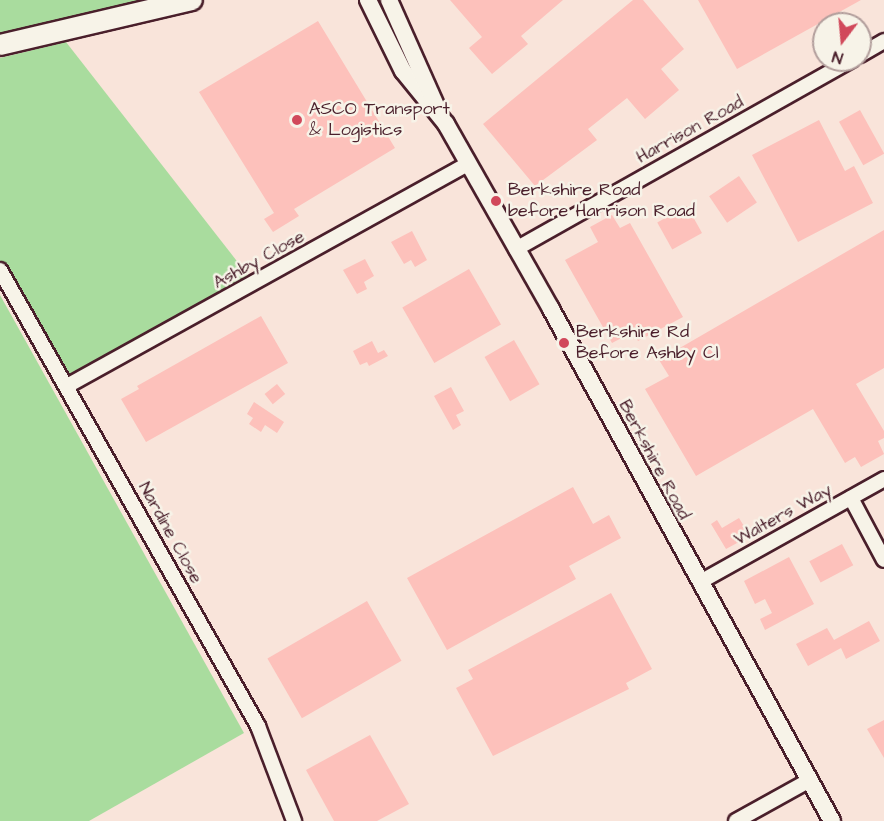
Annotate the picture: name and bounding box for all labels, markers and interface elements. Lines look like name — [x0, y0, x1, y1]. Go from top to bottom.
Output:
north arrow — [812, 12, 872, 72]
text: N — [830, 45, 845, 69]
street label: Harrison Road — [633, 92, 747, 168]
place label: ASCO Transport & Logistics — [309, 99, 450, 142]
marker: ASCO Transport & Logistics — [290, 113, 304, 127]
place label: Berkshire Road before Harrison Road — [508, 180, 695, 222]
marker: Berkshire Road before Harrison Road — [489, 194, 503, 208]
street label: Ashby Close — [210, 226, 308, 294]
place label: Berkshire Rd Before Ashby Cl — [576, 322, 718, 364]
marker: Berkshire Rd Before Ashby Cl — [557, 336, 571, 350]
street label: Berkshire Road — [613, 396, 695, 524]
street label: Nardine Close — [133, 478, 207, 588]
street label: Walters Way — [731, 479, 835, 551]

